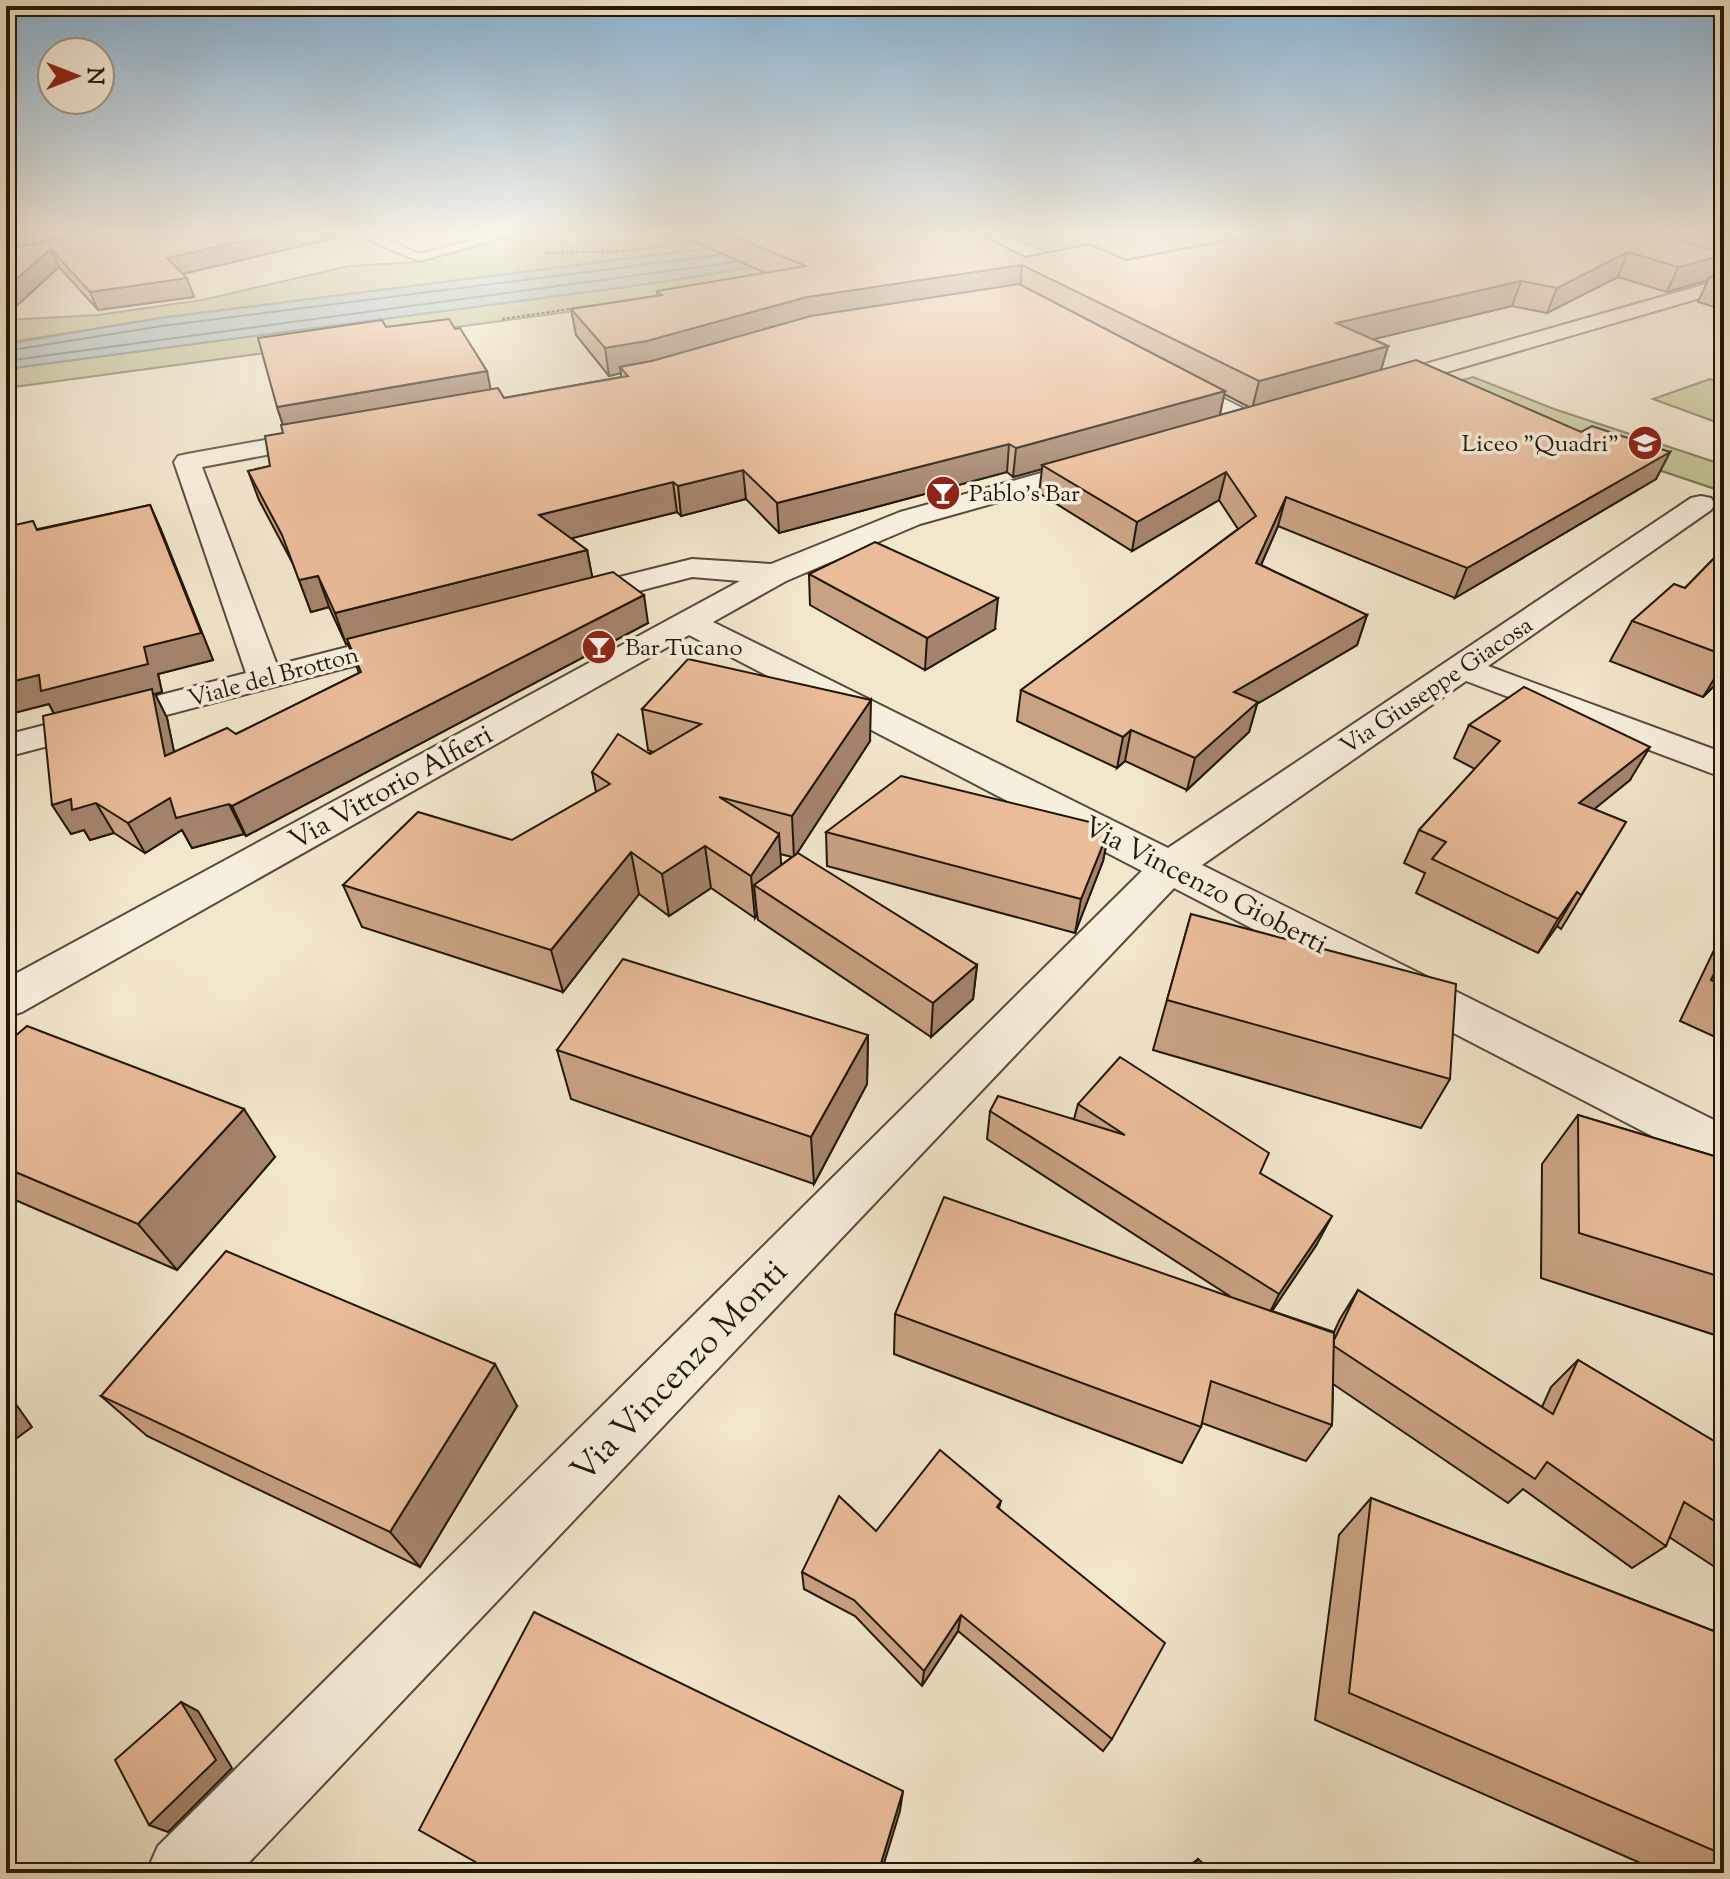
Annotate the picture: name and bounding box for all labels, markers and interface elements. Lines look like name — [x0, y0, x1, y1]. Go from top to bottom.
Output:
north arrow — [36, 36, 116, 116]
text: N — [77, 67, 109, 85]
school or university icon: Liceo "Quadri" — [1626, 424, 1664, 462]
place label: Liceo "Quadri" — [1462, 428, 1619, 462]
bar icon: Pablo's Bar — [924, 474, 962, 512]
place label: Pablo's Bar — [969, 478, 1080, 512]
street label: Via Giuseppe Giacosa — [1334, 609, 1540, 764]
bar icon: Bar Tucano — [580, 628, 618, 666]
place label: Bar Tucano — [625, 632, 743, 666]
street label: Viale del Brotton — [184, 639, 363, 717]
street label: Via Vittorio Alfieri — [282, 716, 501, 861]
street label: Via Vincenzo Gioberti — [1076, 808, 1334, 966]
street label: Via Vincenzo Monti — [561, 1250, 800, 1495]

